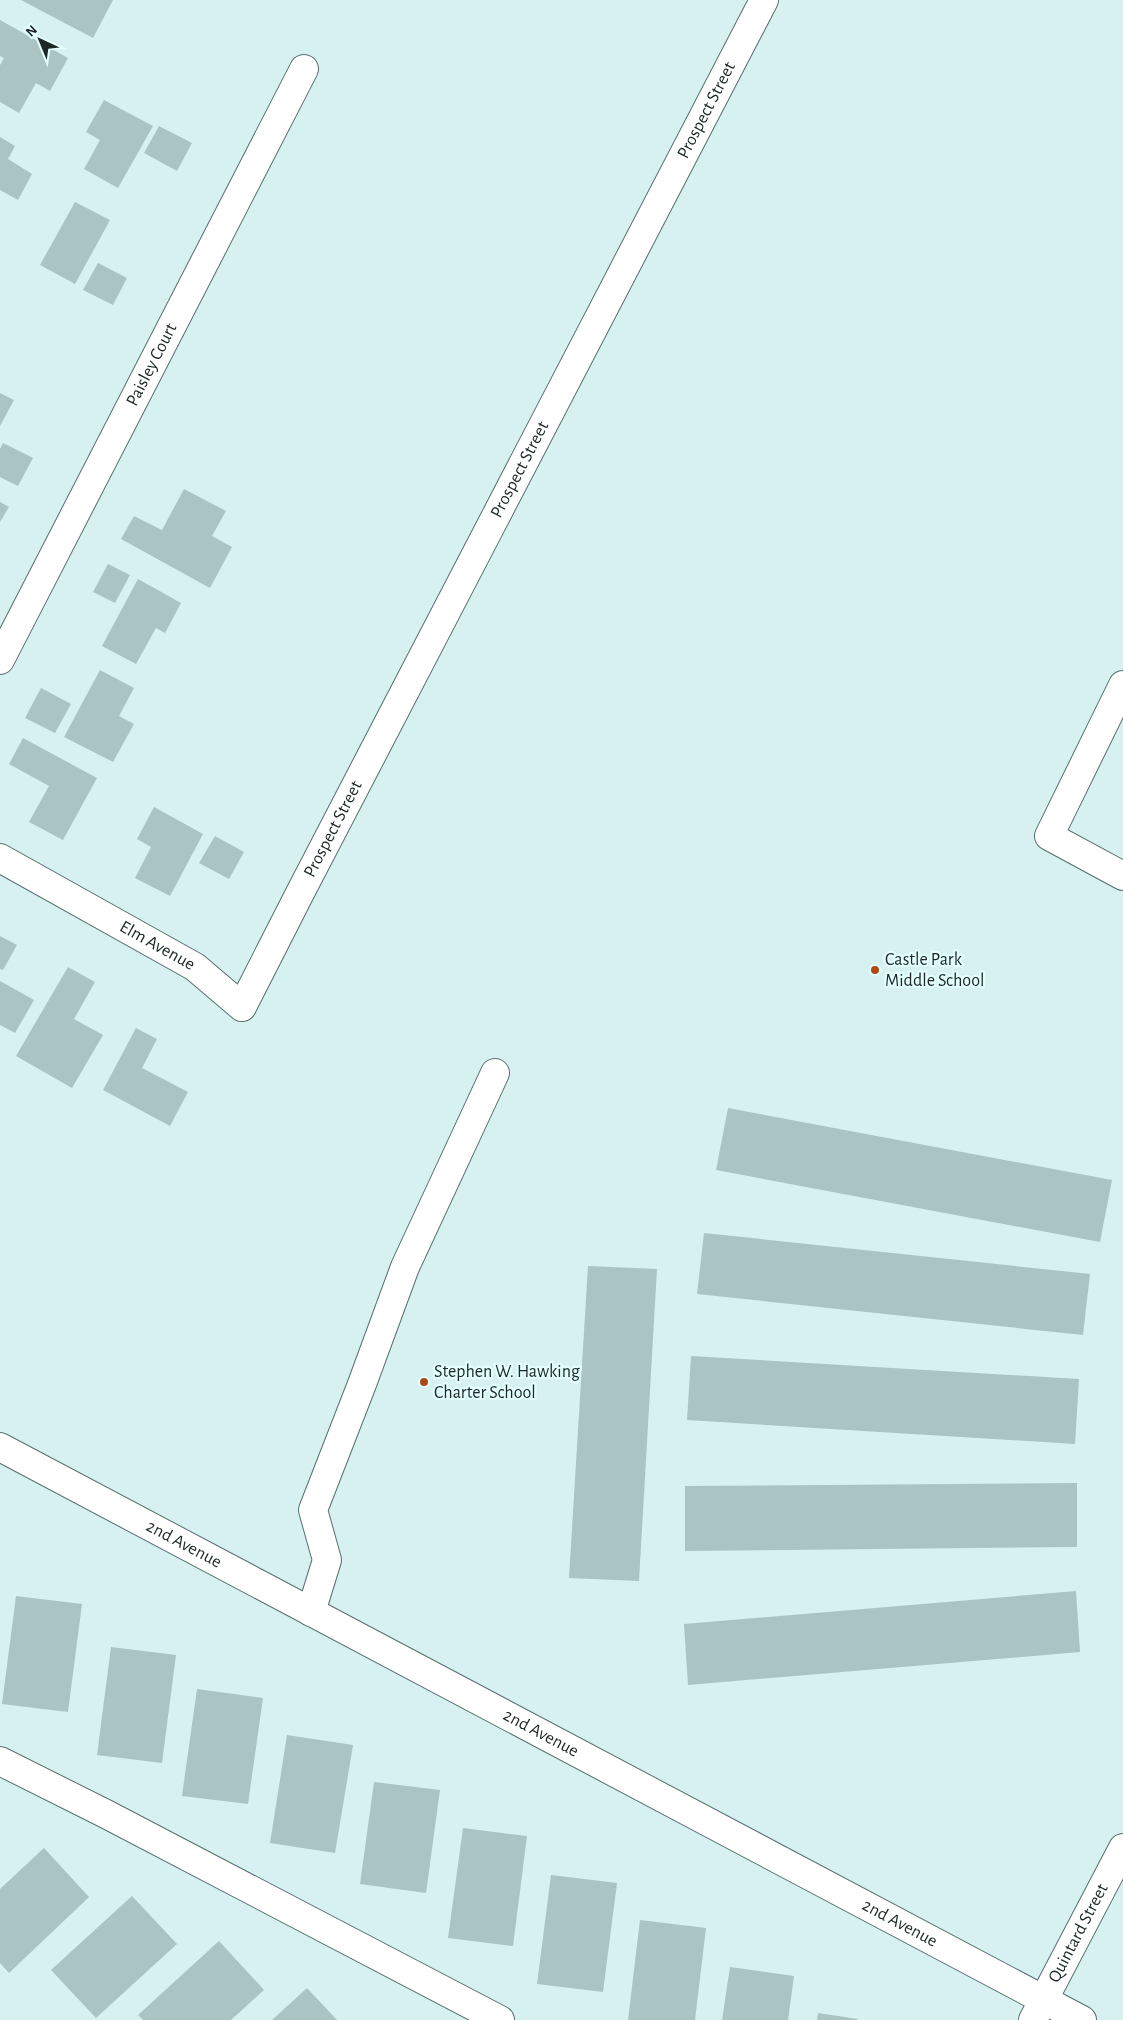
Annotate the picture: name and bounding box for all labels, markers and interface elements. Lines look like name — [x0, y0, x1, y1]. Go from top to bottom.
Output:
north arrow — [15, 15, 65, 65]
text: N — [23, 23, 40, 40]
street label: Prospect Street — [674, 59, 739, 162]
street label: Paisley Court — [123, 320, 181, 409]
street label: Prospect Street — [487, 418, 552, 521]
street label: Prospect Street — [301, 778, 366, 880]
street label: Elm Avenue — [116, 918, 198, 974]
place label: Castle Park Middle School — [885, 951, 984, 990]
marker: Castle Park Middle School — [869, 964, 881, 976]
place label: Stephen W. Hawking Charter School — [434, 1363, 580, 1402]
marker: Stephen W. Hawking Charter School — [418, 1376, 430, 1388]
street label: 2nd Avenue — [143, 1517, 224, 1572]
street label: 2nd Avenue — [500, 1706, 581, 1761]
street label: Quintard Street — [1045, 1881, 1112, 1986]
street label: 2nd Avenue — [859, 1896, 940, 1951]

